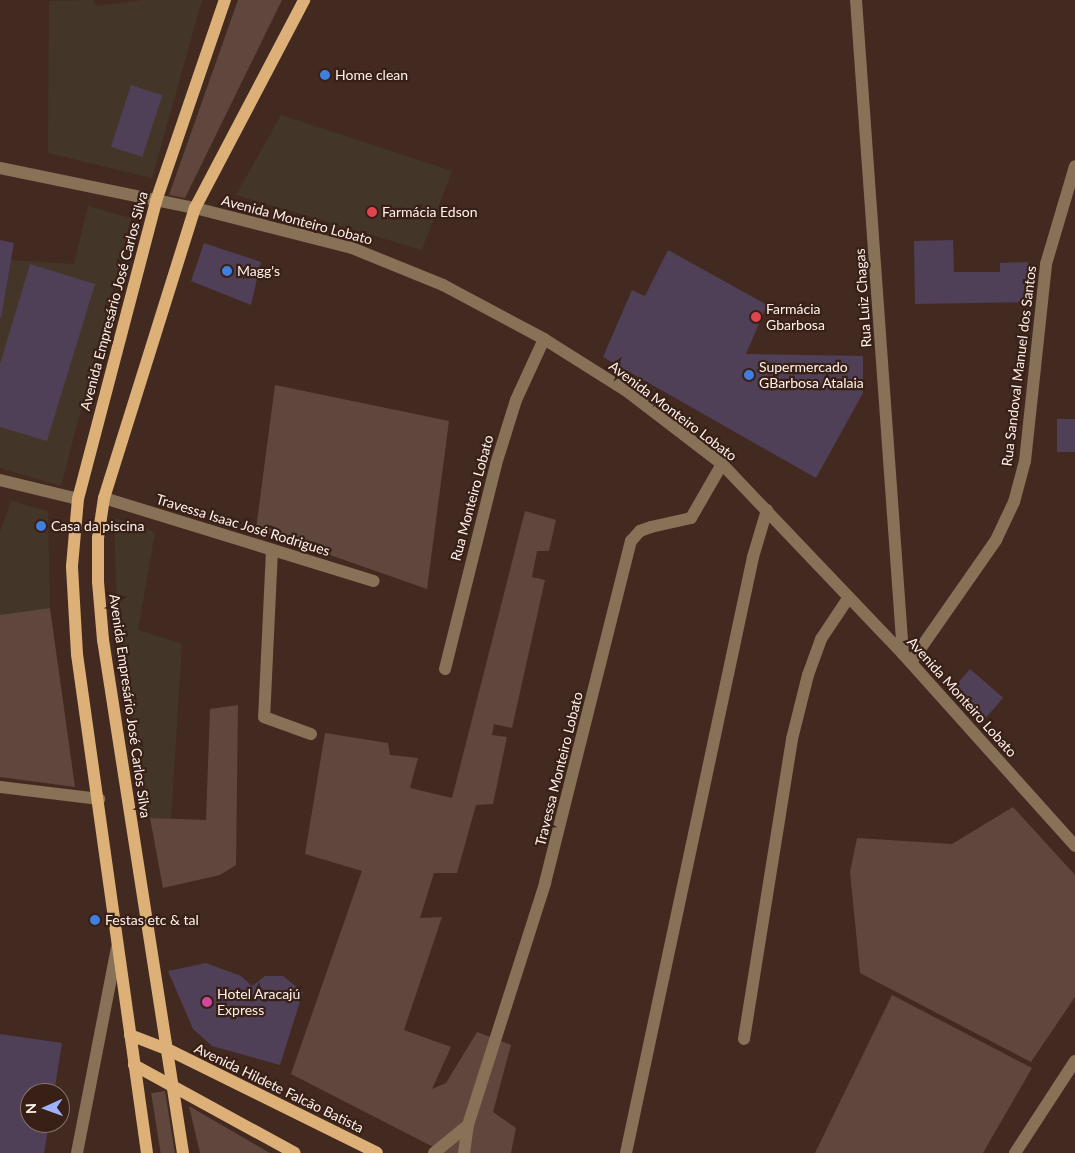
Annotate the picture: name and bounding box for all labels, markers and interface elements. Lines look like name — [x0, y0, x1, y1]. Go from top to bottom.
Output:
place label: Home clean — [335, 67, 408, 83]
marker: Home clean — [319, 69, 331, 81]
street label: Avenida Empresário José Carlos Silva — [77, 189, 151, 413]
street label: Avenida Monteiro Lobato — [220, 192, 374, 248]
place label: Farmácia Edson — [382, 204, 477, 220]
marker: Farmácia Edson — [366, 206, 378, 218]
street label: Rua Luiz Chagas — [851, 248, 875, 348]
place label: Magg's — [237, 263, 280, 279]
marker: Magg's — [221, 265, 233, 277]
street label: Rua Sandoval Manuel dos Santos — [998, 265, 1040, 467]
place label: Farmácia Gbarbosa — [766, 301, 825, 334]
marker: Farmácia Gbarbosa — [750, 311, 762, 323]
street label: Avenida Monteiro Lobato — [606, 357, 740, 465]
place label: Supermercado GBarbosa Atalaia — [759, 359, 864, 392]
marker: Supermercado GBarbosa Atalaia — [743, 369, 755, 381]
street label: Rua Monteiro Lobato — [447, 433, 497, 563]
street label: Travessa Isaac José Rodrigues — [154, 490, 332, 560]
place label: Casa da piscina — [51, 518, 144, 534]
marker: Casa da piscina — [35, 520, 47, 532]
street label: Avenida Empresário José Carlos Silva — [106, 593, 154, 819]
street label: Avenida Monteiro Lobato — [904, 634, 1020, 760]
street label: Travessa Monteiro Lobato — [532, 690, 586, 848]
place label: Festas etc & tal — [105, 912, 199, 928]
marker: Festas etc & tal — [89, 914, 101, 926]
place label: Hotel Aracajú Express — [217, 986, 301, 1019]
marker: Hotel Aracajú Express — [201, 996, 213, 1008]
street label: Avenida Hildete Falcão Batista — [192, 1040, 366, 1136]
north arrow — [20, 1083, 70, 1133]
text: N — [22, 1103, 39, 1114]

